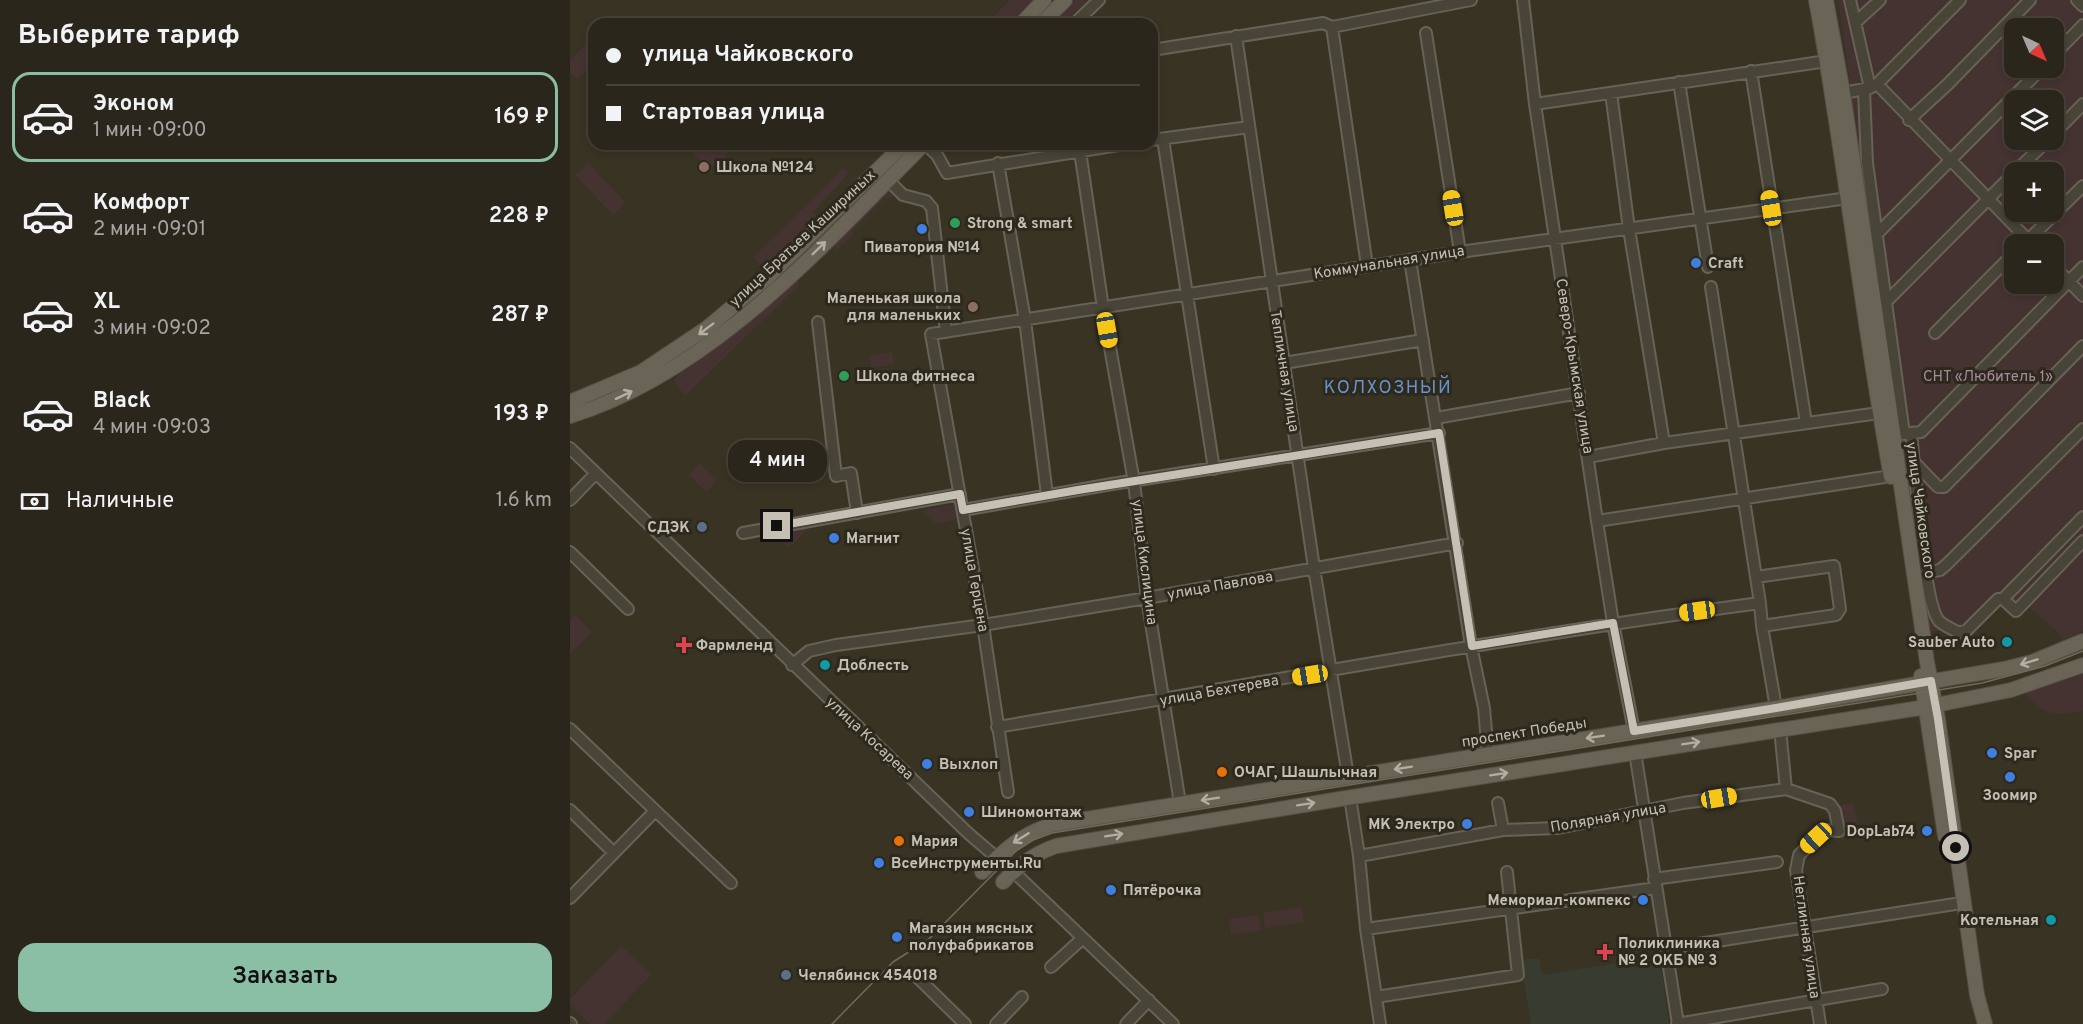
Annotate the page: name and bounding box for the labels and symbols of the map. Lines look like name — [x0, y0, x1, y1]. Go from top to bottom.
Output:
north arrow — [2004, 18, 2064, 78]
place label: Школа №124 — [716, 159, 814, 178]
marker: Школа №124 — [697, 160, 711, 174]
street label: улица Братьев Кашириных — [726, 166, 880, 312]
car — [1441, 189, 1465, 227]
car — [1759, 189, 1783, 227]
place label: Strong & smart — [967, 215, 1073, 234]
marker: Strong & smart — [948, 216, 962, 230]
marker: Пиватория №14 — [915, 222, 929, 236]
place label: Пиватория №14 — [864, 239, 980, 258]
one-way arrow — [811, 240, 826, 255]
street label: Коммунальная улица — [1312, 242, 1466, 285]
place label: Craft — [1708, 255, 1744, 274]
marker: Craft — [1689, 256, 1703, 270]
street label: Северо-Крымская улица — [1550, 277, 1597, 455]
place label: Маленькая школа для маленьких — [827, 290, 961, 326]
marker: Маленькая школа для маленьких — [966, 300, 980, 314]
street label: Тепличная улица — [1264, 309, 1303, 434]
car — [1095, 311, 1119, 349]
one-way arrow — [698, 322, 714, 335]
place label: Школа фитнеса — [856, 368, 975, 387]
park label: СНТ «Любитель 1» — [1923, 368, 2053, 387]
marker: Школа фитнеса — [837, 369, 851, 383]
district label: КОЛХОЗНЫЙ — [1324, 375, 1452, 400]
one-way arrow — [615, 388, 633, 400]
callout: 4 мин — [728, 439, 826, 481]
street label: улица Чайковского — [1901, 441, 1939, 580]
street label: улица Кислицина — [1126, 498, 1161, 626]
route end — [763, 512, 790, 539]
place label: СДЭК — [647, 519, 690, 538]
marker: СДЭК — [695, 520, 709, 534]
street label: улица Герцена — [955, 527, 992, 634]
place label: Магнит — [846, 530, 899, 549]
marker: Магнит — [827, 531, 841, 545]
street label: улица Павлова — [1166, 568, 1275, 605]
car — [1678, 600, 1716, 622]
place label: Sauber Auto — [1908, 634, 1995, 653]
marker: Sauber Auto — [2000, 635, 2014, 649]
place label: Фармленд — [696, 637, 773, 656]
marker: Фармленд — [677, 638, 691, 652]
place label: Доблесть — [837, 657, 909, 676]
one-way arrow — [2020, 657, 2039, 668]
marker: Доблесть — [818, 658, 832, 672]
car — [1291, 663, 1329, 687]
street label: улица Бехтерева — [1158, 672, 1280, 711]
street label: улица Косарева — [821, 693, 917, 785]
street label: проспект Победы — [1460, 714, 1588, 753]
one-way arrow — [1586, 732, 1606, 743]
one-way arrow — [1681, 737, 1701, 748]
place label: Spar — [2004, 745, 2037, 764]
marker: Spar — [1985, 746, 1999, 760]
place label: Выхлоп — [939, 756, 998, 775]
marker: Выхлоп — [920, 757, 934, 771]
one-way arrow — [1393, 762, 1413, 773]
place label: ОЧАГ, Шашлычная — [1234, 764, 1377, 783]
marker: ОЧАГ, Шашлычная — [1215, 765, 1229, 779]
one-way arrow — [1488, 768, 1508, 779]
marker: Зоомир — [2003, 770, 2017, 784]
car — [1700, 786, 1738, 810]
place label: Зоомир — [1983, 787, 2037, 806]
one-way arrow — [1201, 793, 1221, 804]
one-way arrow — [1296, 799, 1316, 810]
street label: Полярная улица — [1549, 799, 1667, 838]
place label: Шиномонтаж — [981, 804, 1082, 823]
marker: Шиномонтаж — [962, 805, 976, 819]
place label: МК Электро — [1368, 816, 1455, 835]
marker: МК Электро — [1460, 817, 1474, 831]
car — [1797, 819, 1835, 857]
place label: DopLab74 — [1847, 823, 1915, 842]
marker: DopLab74 — [1920, 824, 1934, 838]
one-way arrow — [1103, 830, 1123, 841]
one-way arrow — [1012, 832, 1029, 845]
place label: Мария — [911, 833, 958, 852]
marker: Мария — [892, 834, 906, 848]
route start — [1942, 834, 1969, 861]
place label: ВсеИнструменты.Ru — [891, 855, 1042, 874]
marker: ВсеИнструменты.Ru — [872, 856, 886, 870]
street label: Неглинная улица — [1787, 875, 1824, 1000]
place label: Пятёрочка — [1123, 882, 1201, 901]
marker: Пятёрочка — [1104, 883, 1118, 897]
place label: Мемориал-компекс — [1487, 892, 1631, 911]
marker: Мемориал-компекс — [1636, 893, 1650, 907]
place label: Котельная — [1960, 912, 2039, 931]
marker: Котельная — [2044, 913, 2058, 927]
place label: Магазин мясных полуфабрикатов — [909, 920, 1034, 956]
marker: Магазин мясных полуфабрикатов — [890, 930, 904, 944]
place label: Поликлиника № 2 ОКБ № 3 — [1618, 935, 1720, 971]
marker: Поликлиника № 2 ОКБ № 3 — [1596, 943, 1614, 961]
place label: Челябинск 454018 — [798, 967, 938, 986]
marker: Челябинск 454018 — [779, 968, 793, 982]

